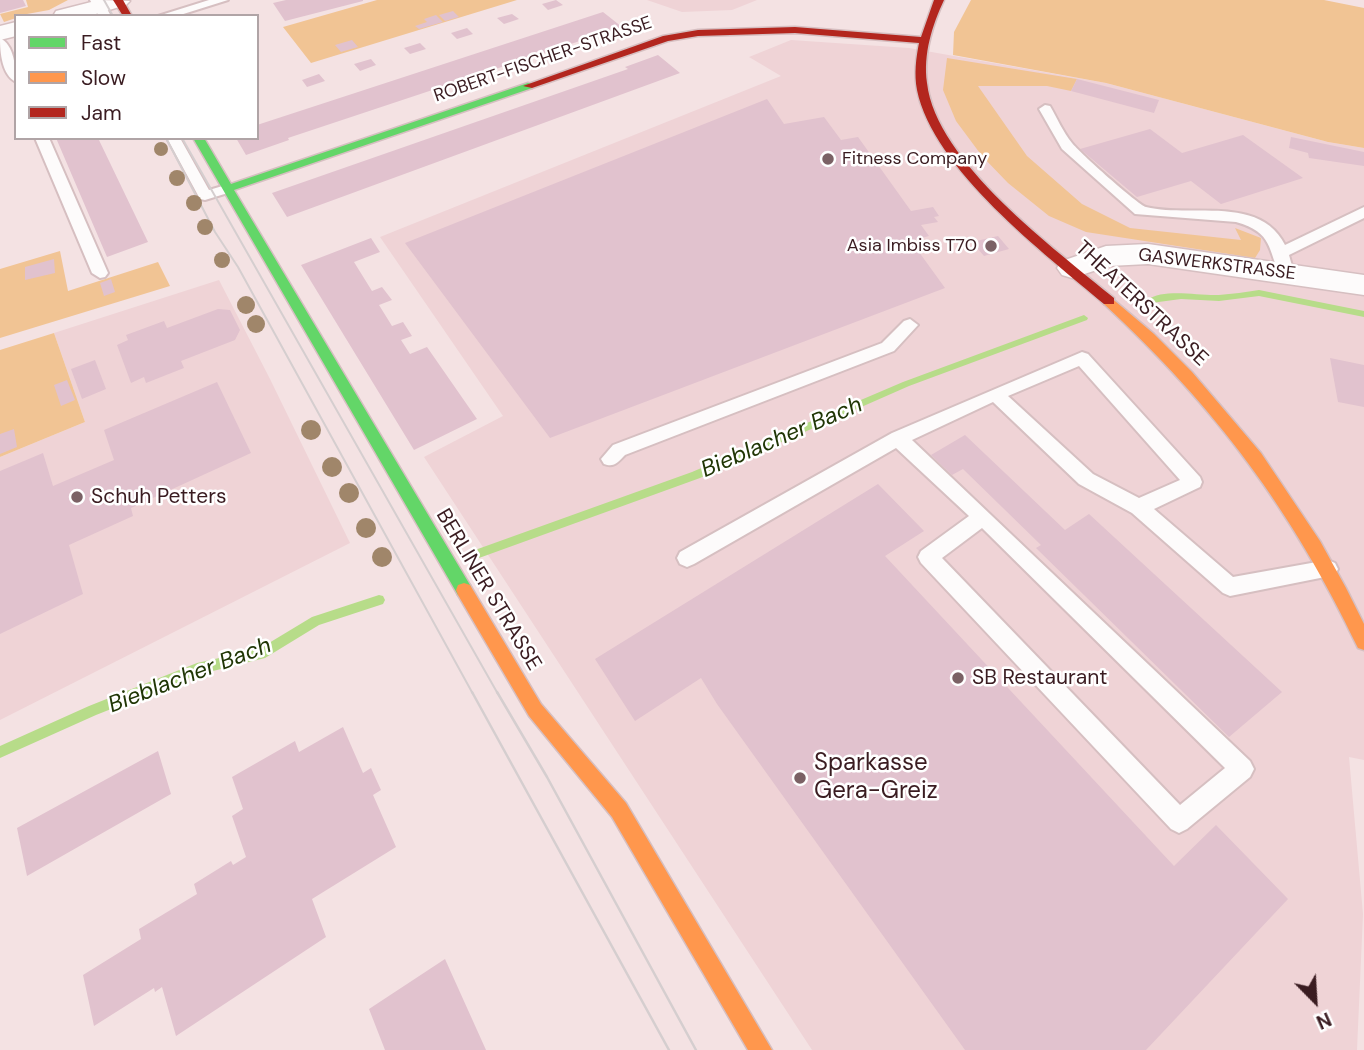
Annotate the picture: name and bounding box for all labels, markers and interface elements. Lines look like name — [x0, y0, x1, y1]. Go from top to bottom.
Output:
street label: ROBERT-FISCHER-STRASSE — [431, 12, 655, 108]
legend — [14, 14, 259, 140]
text: Fast — [81, 29, 121, 57]
text: Slow — [81, 64, 126, 92]
text: Jam — [81, 99, 122, 127]
place label: Fitness Company — [842, 148, 987, 170]
marker: Fitness Company — [820, 151, 836, 167]
place label: Asia Imbiss T70 — [847, 235, 977, 257]
street label: THEATERSTRASSE — [1069, 236, 1213, 372]
marker: Asia Imbiss T70 — [983, 238, 999, 254]
street label: GASWERKSTRASSE — [1137, 245, 1297, 285]
water label: Bieblacher Bach — [697, 392, 867, 484]
place label: Schuh Petters — [91, 484, 227, 510]
marker: Schuh Petters — [69, 489, 85, 505]
street label: BERLINER STRASSE — [430, 505, 546, 675]
water label: Bieblacher Bach — [105, 632, 275, 720]
place label: SB Restaurant — [972, 665, 1107, 691]
marker: SB Restaurant — [950, 670, 966, 686]
place label: Sparkasse Gera-Greiz — [814, 750, 938, 806]
marker: Sparkasse Gera-Greiz — [792, 770, 808, 786]
north arrow — [1280, 966, 1350, 1036]
text: N — [1312, 1006, 1335, 1035]

